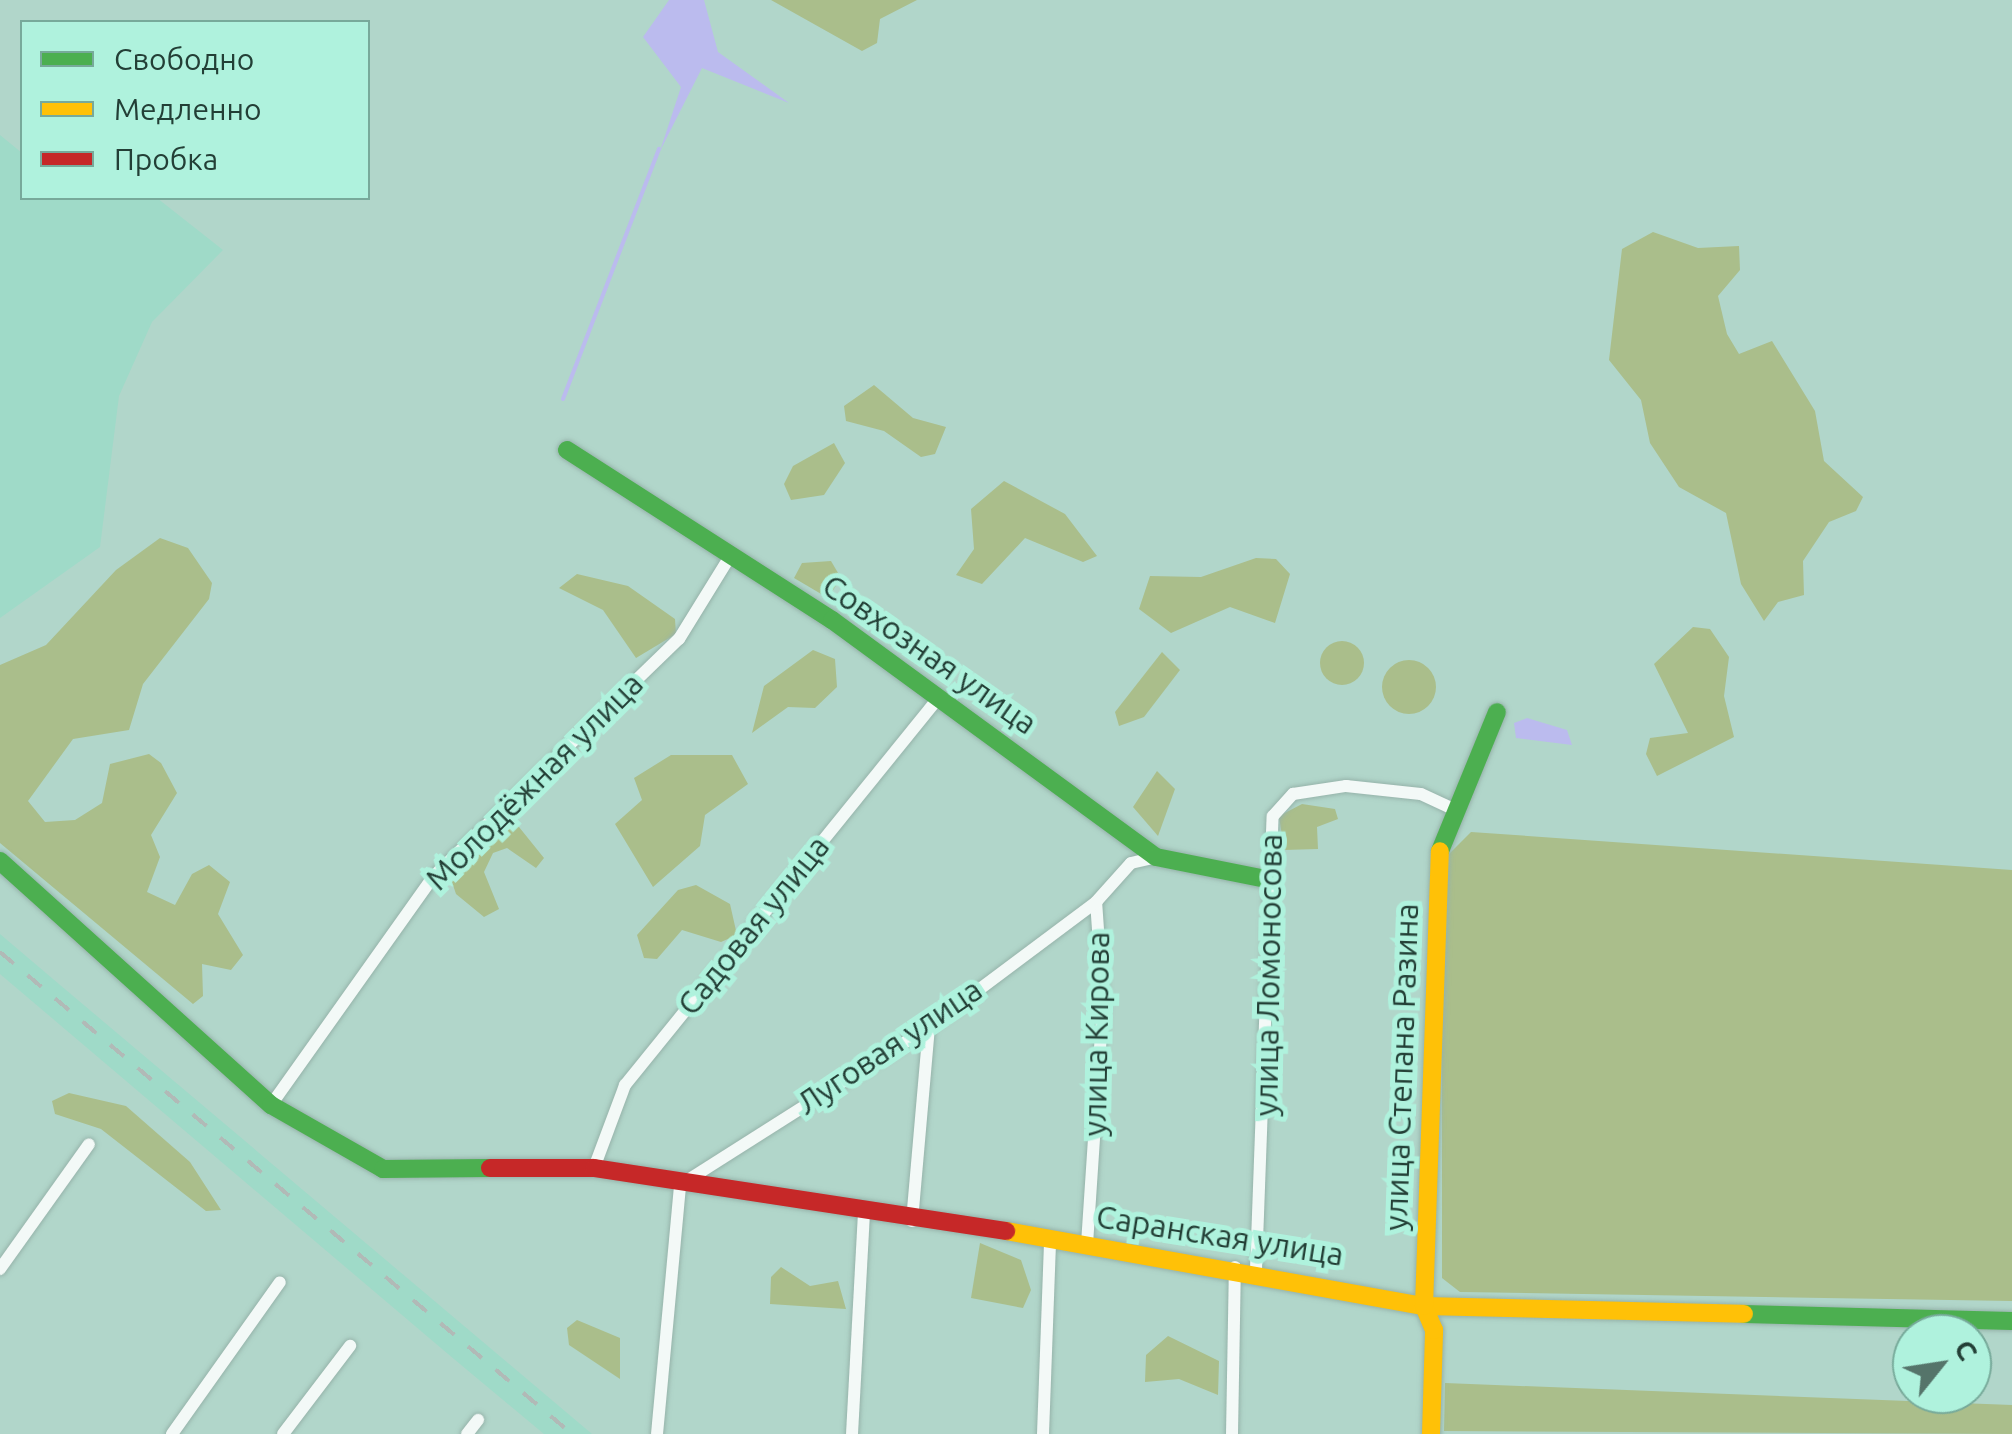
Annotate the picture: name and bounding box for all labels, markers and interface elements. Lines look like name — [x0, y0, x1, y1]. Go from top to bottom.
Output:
legend — [20, 20, 370, 200]
text: Свободно — [114, 42, 254, 76]
text: Медленно — [114, 92, 262, 126]
text: Пробка — [114, 142, 218, 176]
street label: Совхозная улица — [815, 566, 1045, 742]
street label: Молодёжная улица — [417, 664, 651, 898]
street label: Садовая улица — [669, 828, 837, 1022]
street label: улица Ломоносова — [1246, 833, 1290, 1117]
street label: улица Степана Разина — [1376, 903, 1426, 1231]
street label: улица Кирова — [1075, 931, 1117, 1137]
street label: Луговая улица — [789, 970, 989, 1122]
street label: Саранская улица — [1094, 1196, 1346, 1274]
north arrow — [1892, 1314, 1992, 1414]
text: С — [1949, 1334, 1985, 1365]

